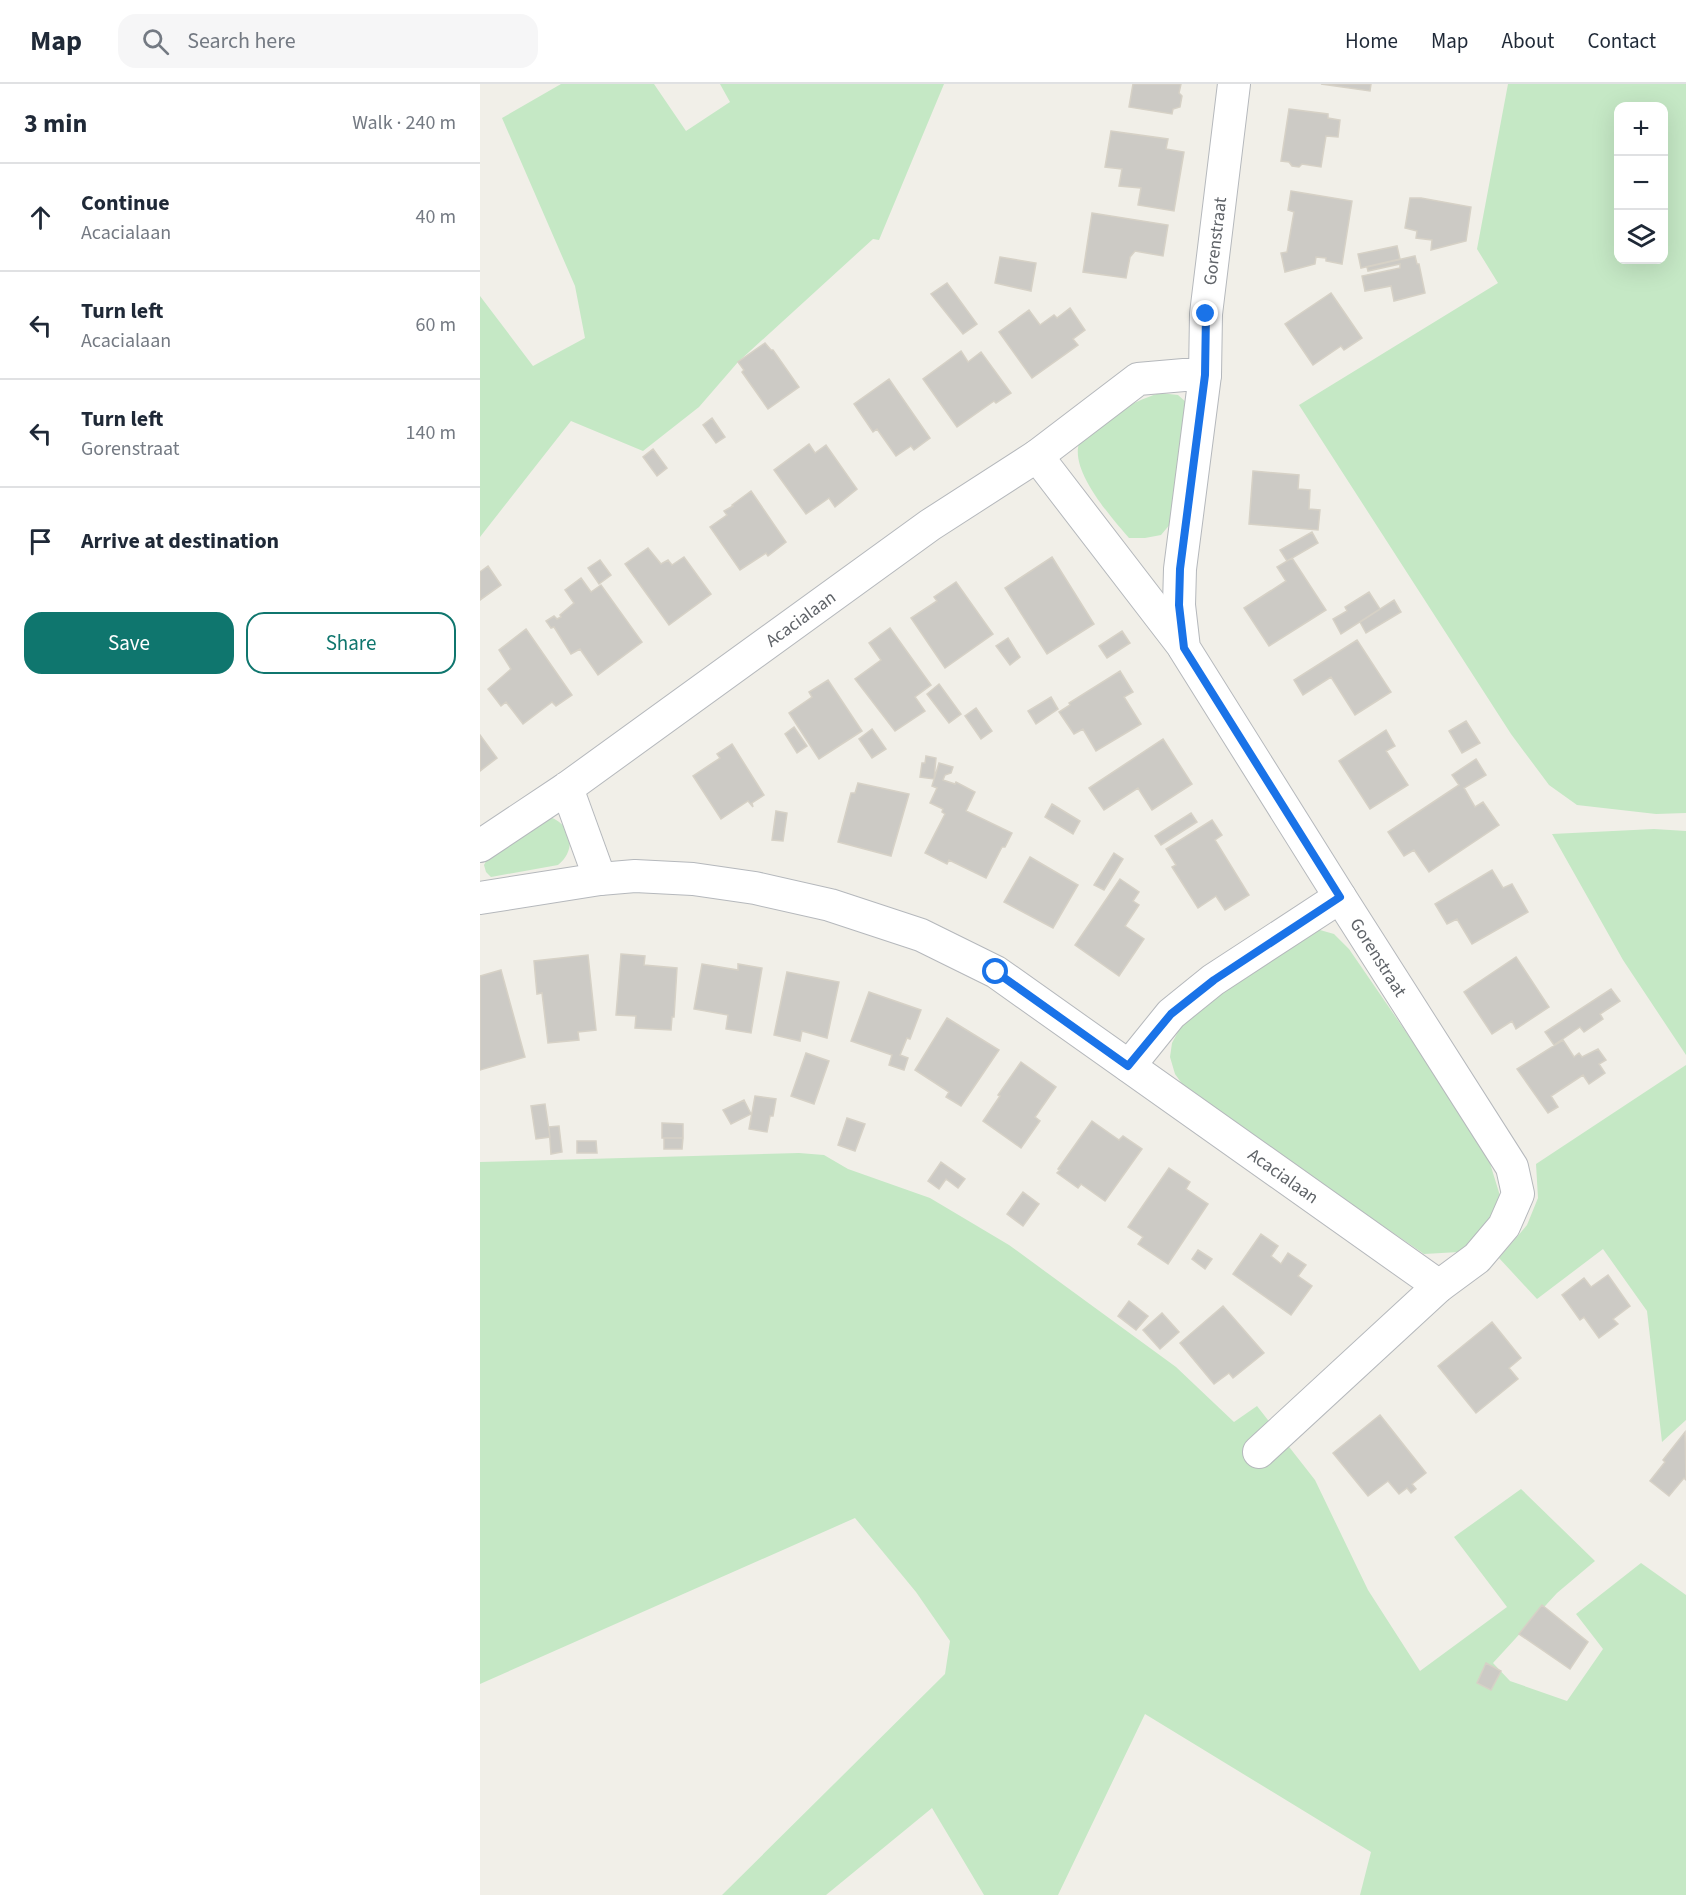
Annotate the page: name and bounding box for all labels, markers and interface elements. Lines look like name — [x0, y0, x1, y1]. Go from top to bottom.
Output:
search box — [118, 14, 538, 68]
text: Map — [30, 21, 82, 61]
icon: search — [139, 25, 172, 58]
text: Search here — [187, 25, 296, 57]
text: Home — [1345, 26, 1398, 56]
text: Map — [1431, 26, 1469, 56]
text: About — [1502, 26, 1554, 56]
text: Contact — [1587, 26, 1656, 56]
map controls — [1614, 102, 1668, 264]
button: + — [1614, 102, 1668, 156]
text: 3 min — [24, 105, 87, 142]
text: Walk · 240 m — [352, 109, 456, 137]
button: − — [1614, 156, 1668, 210]
text: Continue — [81, 187, 170, 219]
street label: Gorenstraat — [1198, 195, 1233, 287]
icon: ahead — [24, 201, 57, 234]
text: 40 m — [416, 203, 456, 231]
button: layers — [1614, 210, 1668, 264]
text: Acacialaan — [81, 219, 171, 247]
text: Turn left — [81, 295, 163, 327]
route end — [1192, 300, 1218, 326]
icon: left — [24, 309, 57, 342]
text: 60 m — [416, 311, 456, 339]
text: Acacialaan — [81, 327, 171, 355]
text: Turn left — [81, 403, 163, 435]
icon: left — [24, 417, 57, 450]
text: 140 m — [406, 419, 456, 447]
text: Gorenstraat — [81, 435, 180, 463]
icon: arrive — [24, 525, 57, 558]
text: Arrive at destination — [81, 525, 279, 557]
street label: Acacialaan — [761, 585, 841, 653]
button: Save — [24, 612, 234, 674]
button: Share — [246, 612, 456, 674]
street label: Gorenstraat — [1344, 913, 1412, 1002]
route start — [982, 958, 1008, 984]
street label: Acacialaan — [1243, 1142, 1323, 1210]

